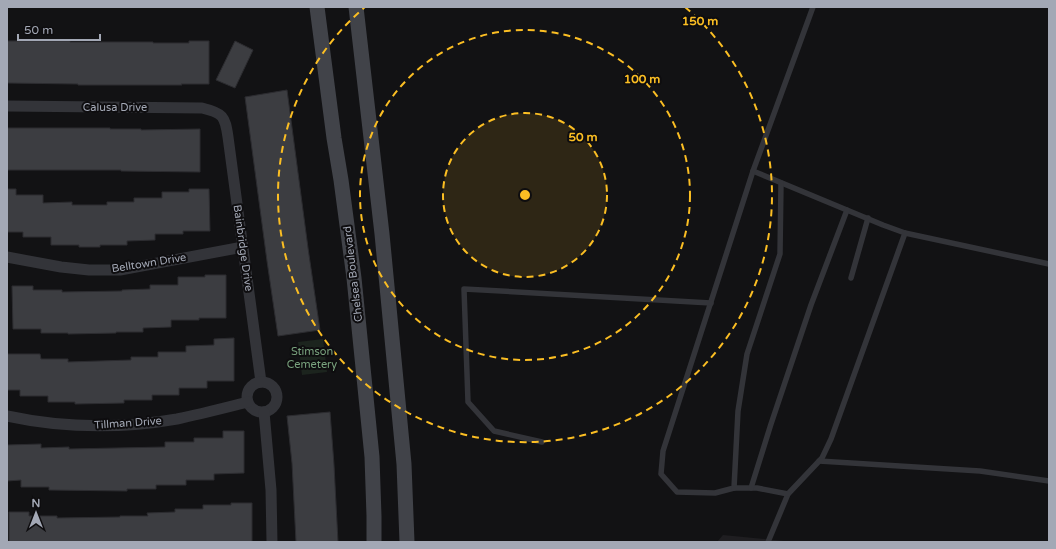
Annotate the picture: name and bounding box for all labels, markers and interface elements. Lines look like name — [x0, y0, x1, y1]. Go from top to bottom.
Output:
text: 150 m — [682, 14, 718, 28]
scale bar — [18, 16, 100, 42]
text: 50 m — [24, 23, 53, 37]
text: 100 m — [624, 72, 660, 86]
street label: Calusa Drive — [83, 101, 147, 114]
text: 50 m — [568, 130, 598, 144]
centre of rings — [518, 188, 532, 202]
street label: Bainbridge Drive — [230, 204, 256, 292]
street label: Chelsea Boulevard — [341, 225, 365, 323]
street label: Belltown Drive — [111, 251, 187, 275]
park label: Stimson Cemetery — [287, 345, 337, 371]
street label: Tillman Drive — [94, 414, 162, 432]
north arrow — [16, 493, 56, 533]
text: N — [32, 497, 40, 510]

